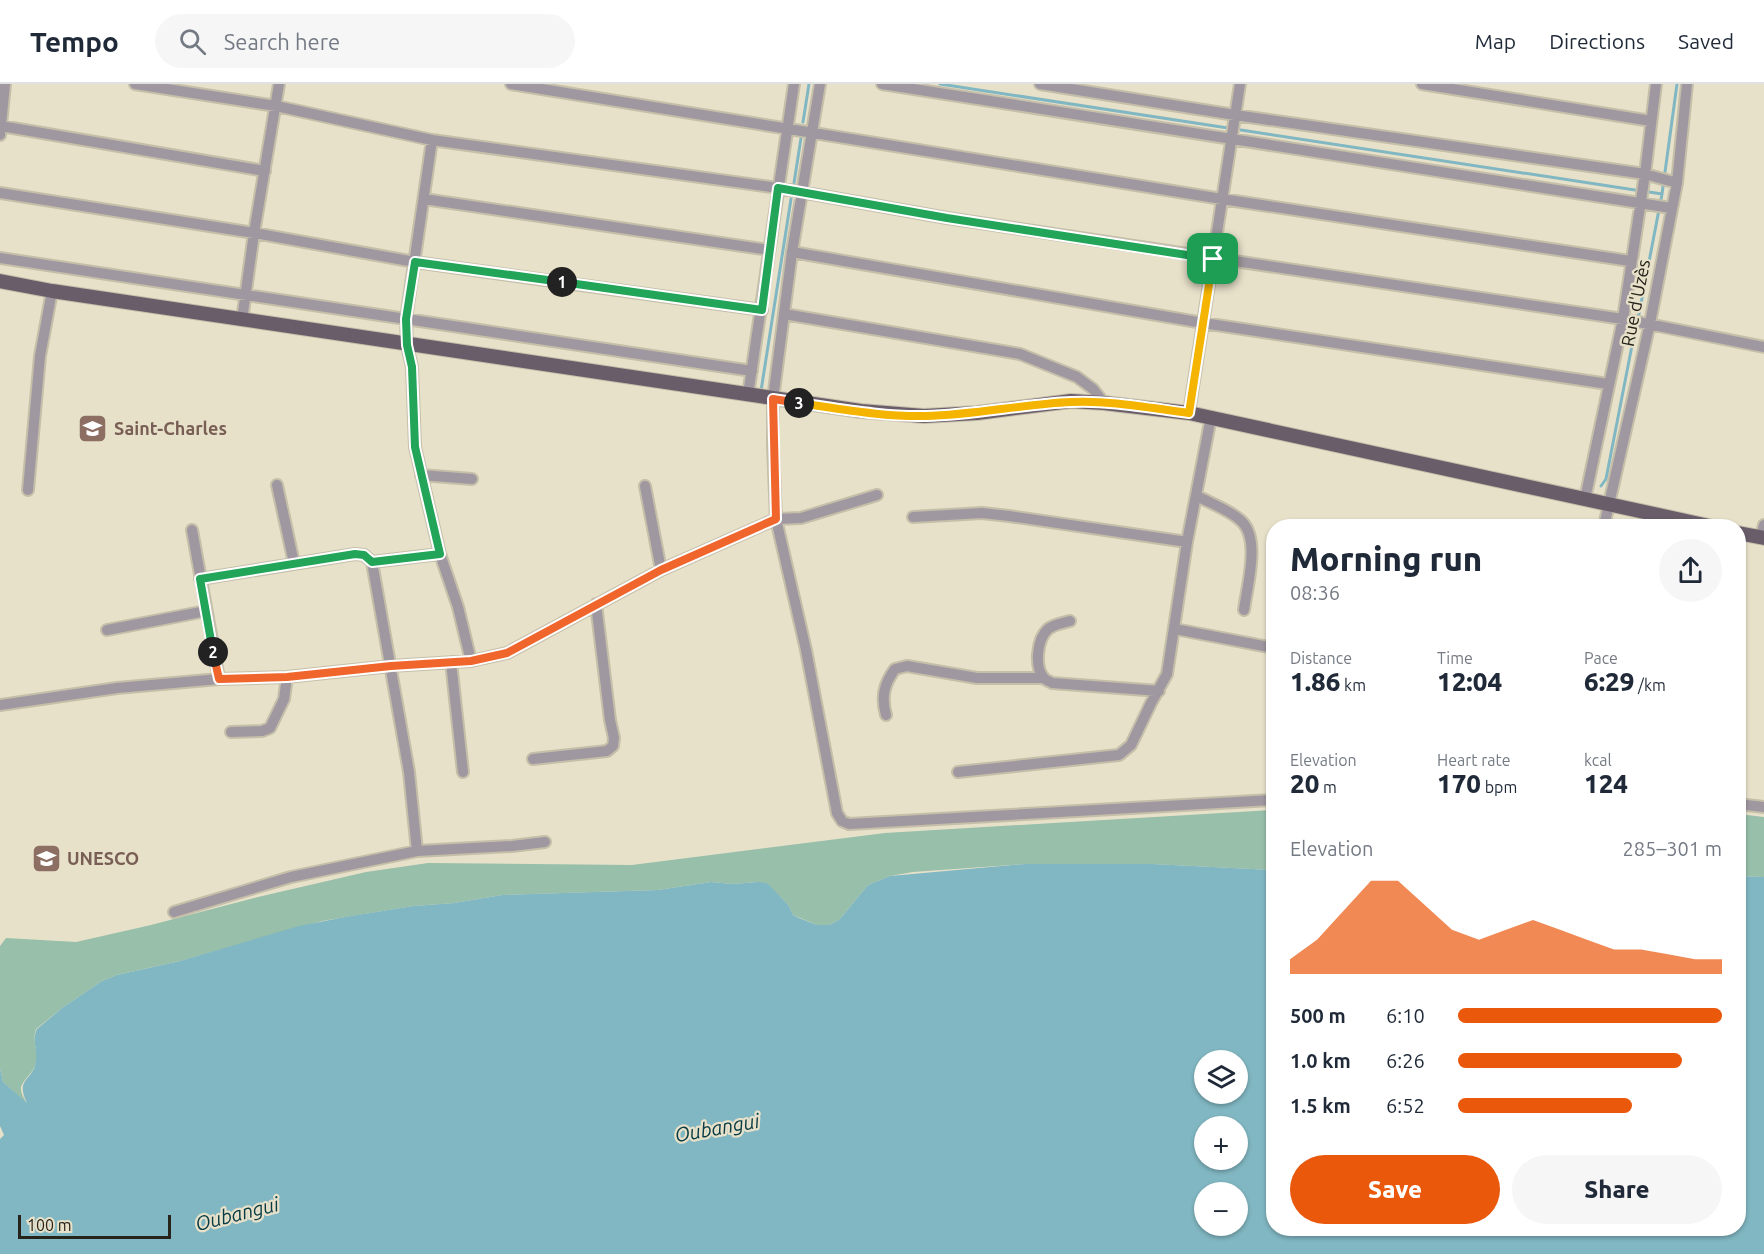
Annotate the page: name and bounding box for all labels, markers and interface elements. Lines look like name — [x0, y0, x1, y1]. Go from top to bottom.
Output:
search box — [155, 14, 575, 68]
icon: search — [176, 25, 209, 58]
text: Tempo — [30, 26, 119, 57]
text: Search here — [224, 29, 340, 54]
text: Map — [1475, 29, 1516, 53]
text: Directions — [1549, 29, 1645, 53]
text: Saved — [1678, 29, 1734, 53]
pin — [1187, 233, 1238, 284]
icon: arrive — [1196, 242, 1229, 275]
street label: Rue d'Uzès — [1617, 257, 1653, 348]
pin: 1 — [547, 267, 577, 297]
text: 1 — [557, 273, 567, 291]
pin: 3 — [784, 388, 814, 418]
text: 3 — [794, 394, 804, 412]
school or university icon: Saint-Charles — [77, 413, 109, 445]
place label: Saint-Charles — [114, 418, 227, 438]
button: share — [1659, 539, 1722, 602]
text: Morning run — [1290, 540, 1482, 577]
text: 08:36 — [1290, 581, 1340, 604]
pin: 2 — [198, 637, 228, 667]
text: 2 — [208, 643, 218, 661]
text: Distance — [1290, 649, 1352, 667]
text: Time — [1437, 649, 1473, 667]
text: Pace — [1584, 649, 1618, 667]
text: 1.86 — [1290, 667, 1340, 696]
text: 12:04 — [1437, 667, 1502, 696]
text: 6:29 — [1584, 667, 1634, 696]
text: km — [1340, 676, 1366, 694]
text: /km — [1634, 676, 1666, 694]
text: Elevation — [1290, 751, 1357, 769]
text: Heart rate — [1437, 751, 1511, 769]
text: kcal — [1584, 751, 1612, 769]
text: 20 — [1290, 769, 1319, 798]
text: 170 — [1437, 769, 1481, 798]
text: 124 — [1584, 769, 1628, 798]
text: m — [1319, 778, 1337, 796]
text: bpm — [1481, 778, 1517, 796]
text: Elevation — [1290, 837, 1373, 860]
text: 285–301 m — [1623, 837, 1722, 860]
school or university icon: UNESCO — [30, 843, 62, 875]
place label: UNESCO — [67, 848, 139, 868]
text: 500 m — [1290, 1004, 1346, 1027]
text: 6:10 — [1386, 1004, 1425, 1027]
text: 1.0 km — [1290, 1049, 1351, 1072]
text: 6:26 — [1386, 1049, 1425, 1072]
map controls — [1194, 1050, 1248, 1236]
button: layers — [1194, 1050, 1248, 1104]
text: 1.5 km — [1290, 1094, 1351, 1117]
text: 6:52 — [1386, 1094, 1425, 1117]
water label: Oubangui — [673, 1109, 762, 1146]
button: + — [1194, 1116, 1248, 1170]
button: Save — [1290, 1155, 1500, 1224]
button: Share — [1512, 1155, 1722, 1224]
button: − — [1194, 1182, 1248, 1236]
water label: Oubangui — [193, 1192, 282, 1235]
scale bar — [18, 1212, 171, 1240]
text: 100 m — [27, 1216, 72, 1234]

